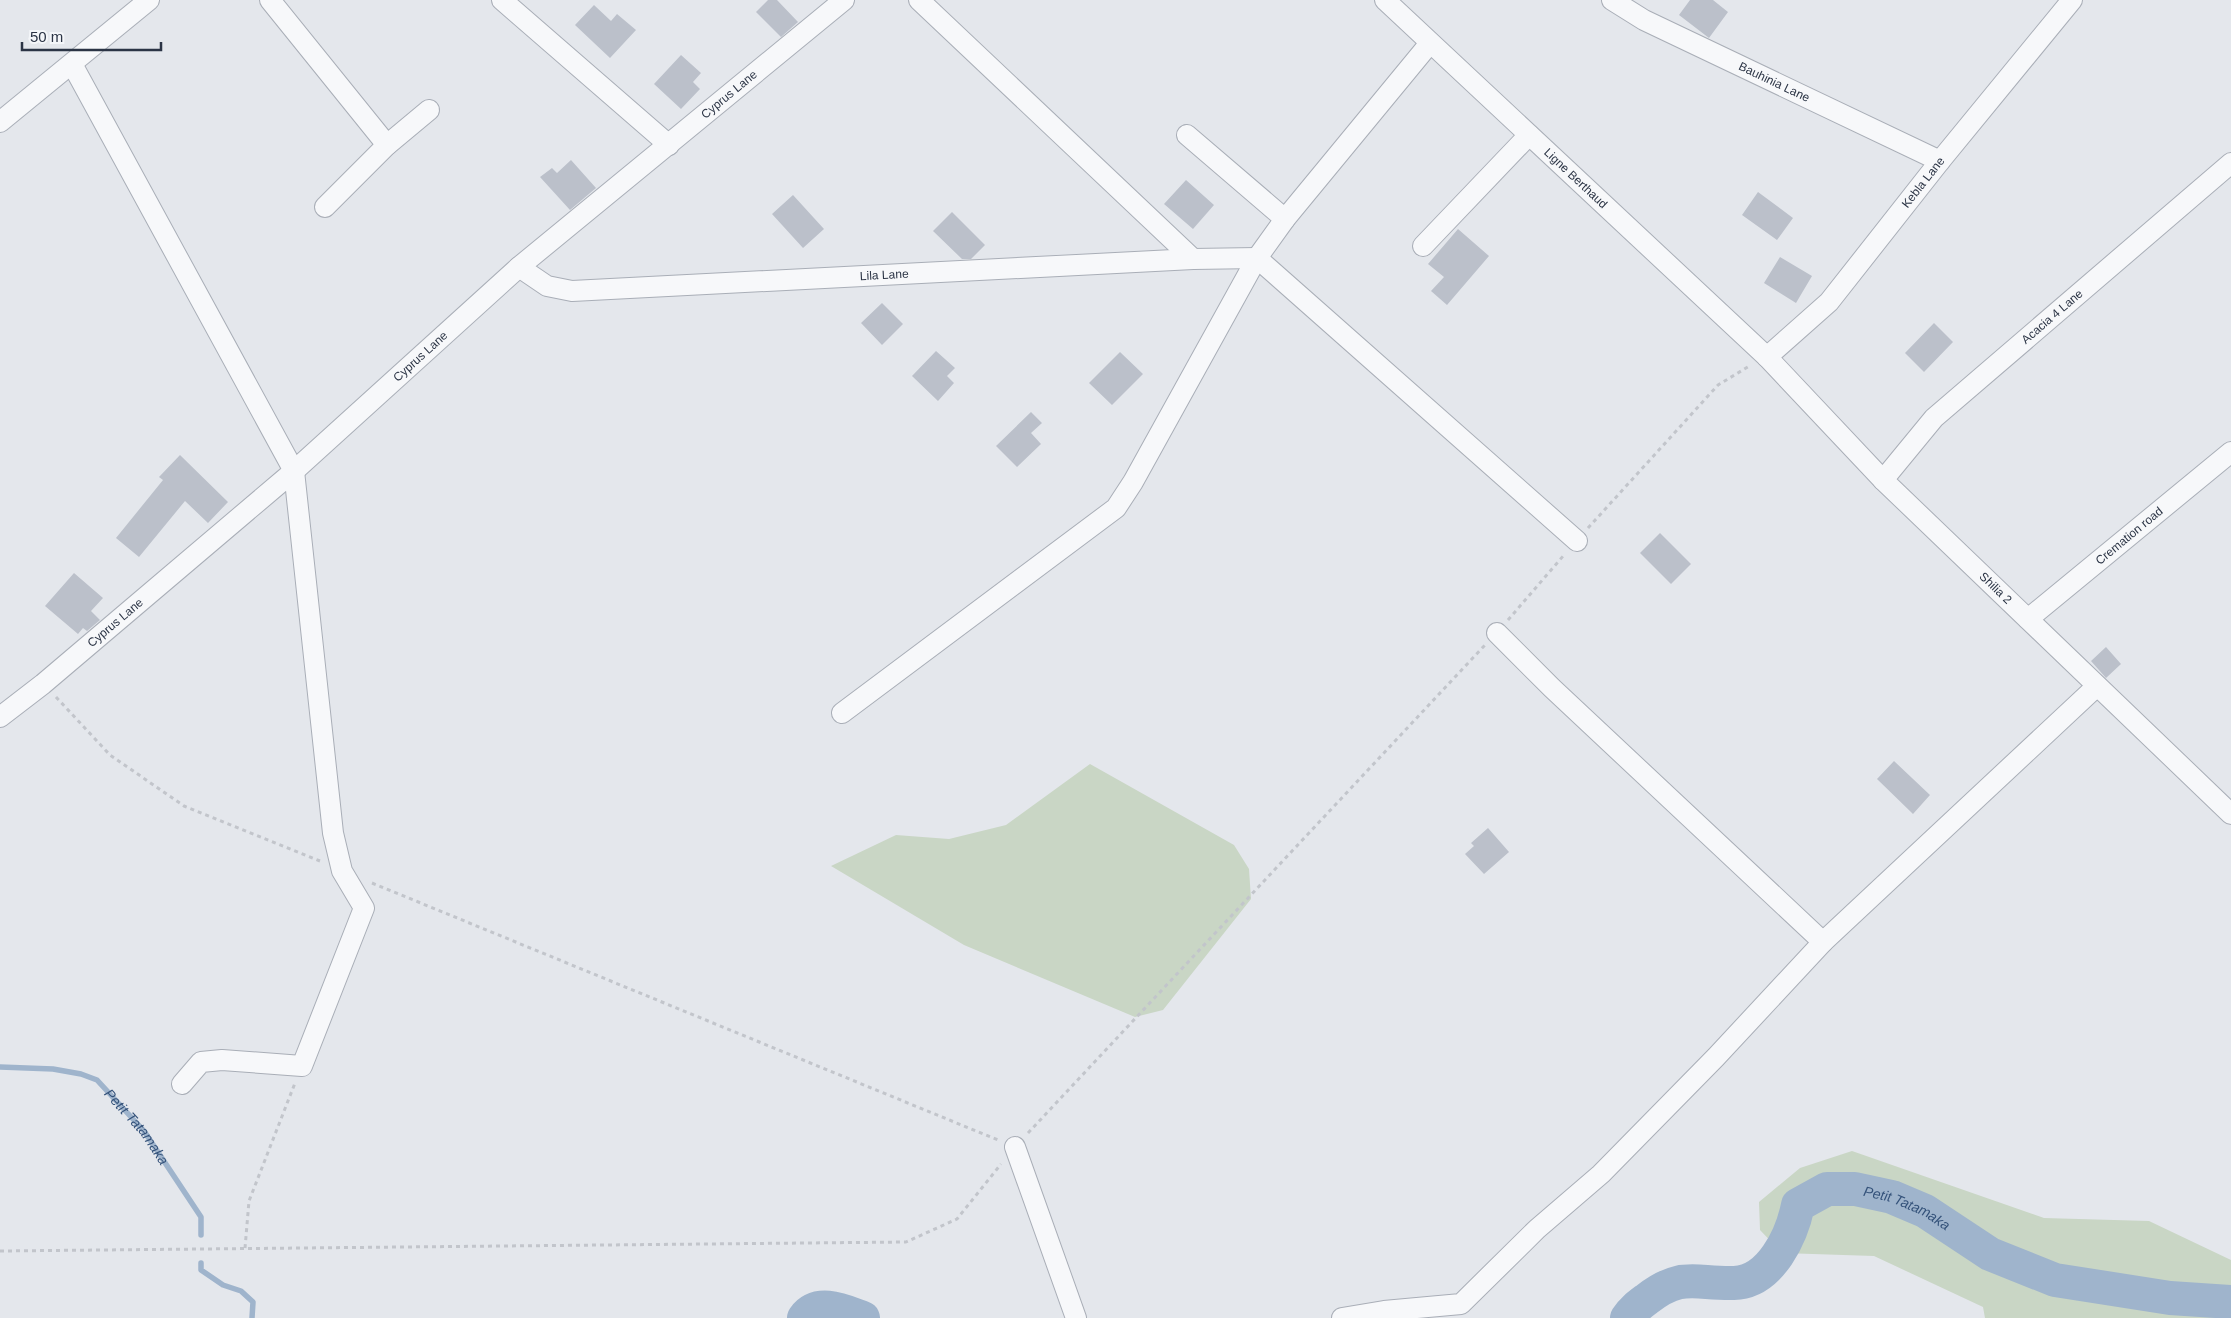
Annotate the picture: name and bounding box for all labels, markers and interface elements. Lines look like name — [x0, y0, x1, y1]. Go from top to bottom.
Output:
scale bar — [22, 20, 161, 52]
text: 50 m — [30, 28, 63, 45]
street label: Bauhinia Lane — [1737, 59, 1812, 105]
street label: Cyprus Lane — [698, 67, 760, 121]
street label: Ligne Berthaud — [1541, 145, 1610, 211]
street label: Kebla Lane — [1899, 154, 1948, 211]
street label: Lila Lane — [860, 267, 909, 283]
street label: Acacia 4 Lane — [2019, 286, 2086, 347]
street label: Cyprus Lane — [390, 328, 451, 384]
street label: Cremation road — [2093, 504, 2166, 567]
street label: Shilia 2 — [1977, 569, 2015, 607]
street label: Cyprus Lane — [85, 595, 146, 650]
water label: Petit Tatamaka — [101, 1086, 172, 1168]
water label: Petit Tatamaka — [1862, 1183, 1953, 1233]

